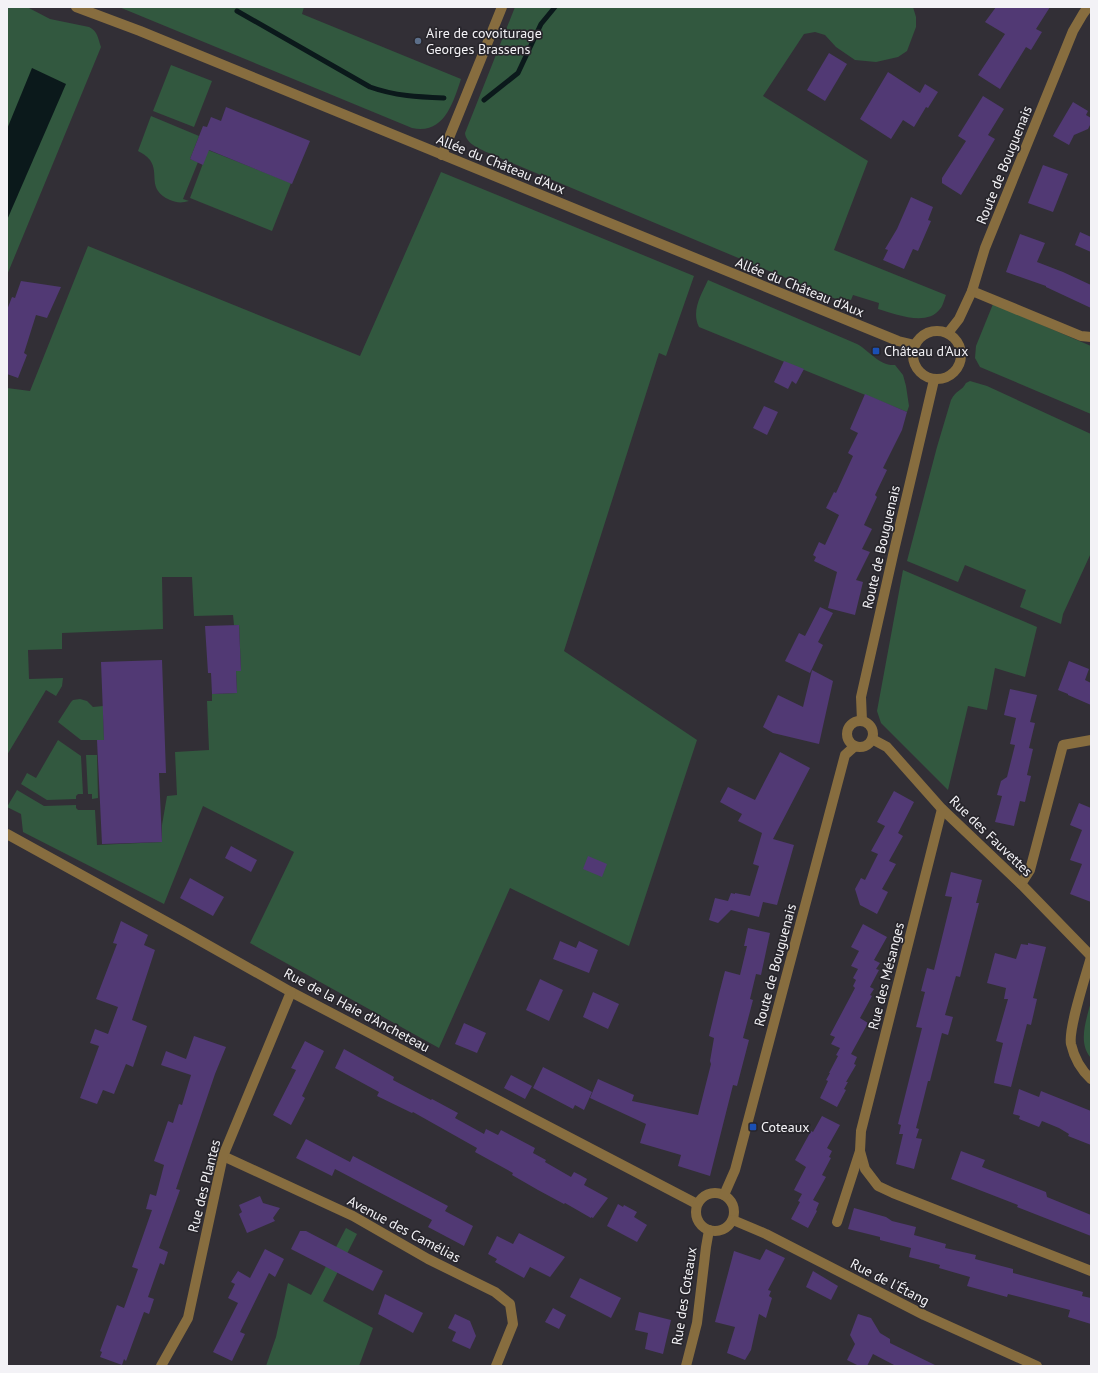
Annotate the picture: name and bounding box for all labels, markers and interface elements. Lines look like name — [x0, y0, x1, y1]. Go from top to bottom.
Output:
place label: Aire de covoiturage Georges Brassens — [426, 24, 542, 58]
marker: Aire de covoiturage Georges Brassens — [413, 36, 423, 46]
street label: Route de Bouguenais — [972, 103, 1036, 227]
street label: Allée du Château d'Aux — [434, 130, 568, 198]
street label: Allée du Château d'Aux — [733, 253, 867, 321]
place label: Château d'Aux — [884, 342, 968, 360]
marker: Château d'Aux — [871, 346, 881, 356]
street label: Route de Bouguenais — [858, 483, 904, 611]
street label: Rue des Fauvettes — [946, 792, 1036, 880]
street label: Route de Bouguenais — [750, 902, 800, 1028]
street label: Rue des Mésanges — [864, 920, 908, 1032]
street label: Rue de la Haie d'Ancheteau — [281, 964, 433, 1056]
place label: Coteaux — [761, 1118, 809, 1136]
marker: Coteaux — [748, 1122, 758, 1132]
street label: Rue des Plantes — [184, 1138, 224, 1234]
street label: Avenue des Camélias — [344, 1192, 464, 1266]
street label: Rue des Coteaux — [667, 1246, 701, 1346]
street label: Rue de l'Étang — [847, 1254, 933, 1310]

